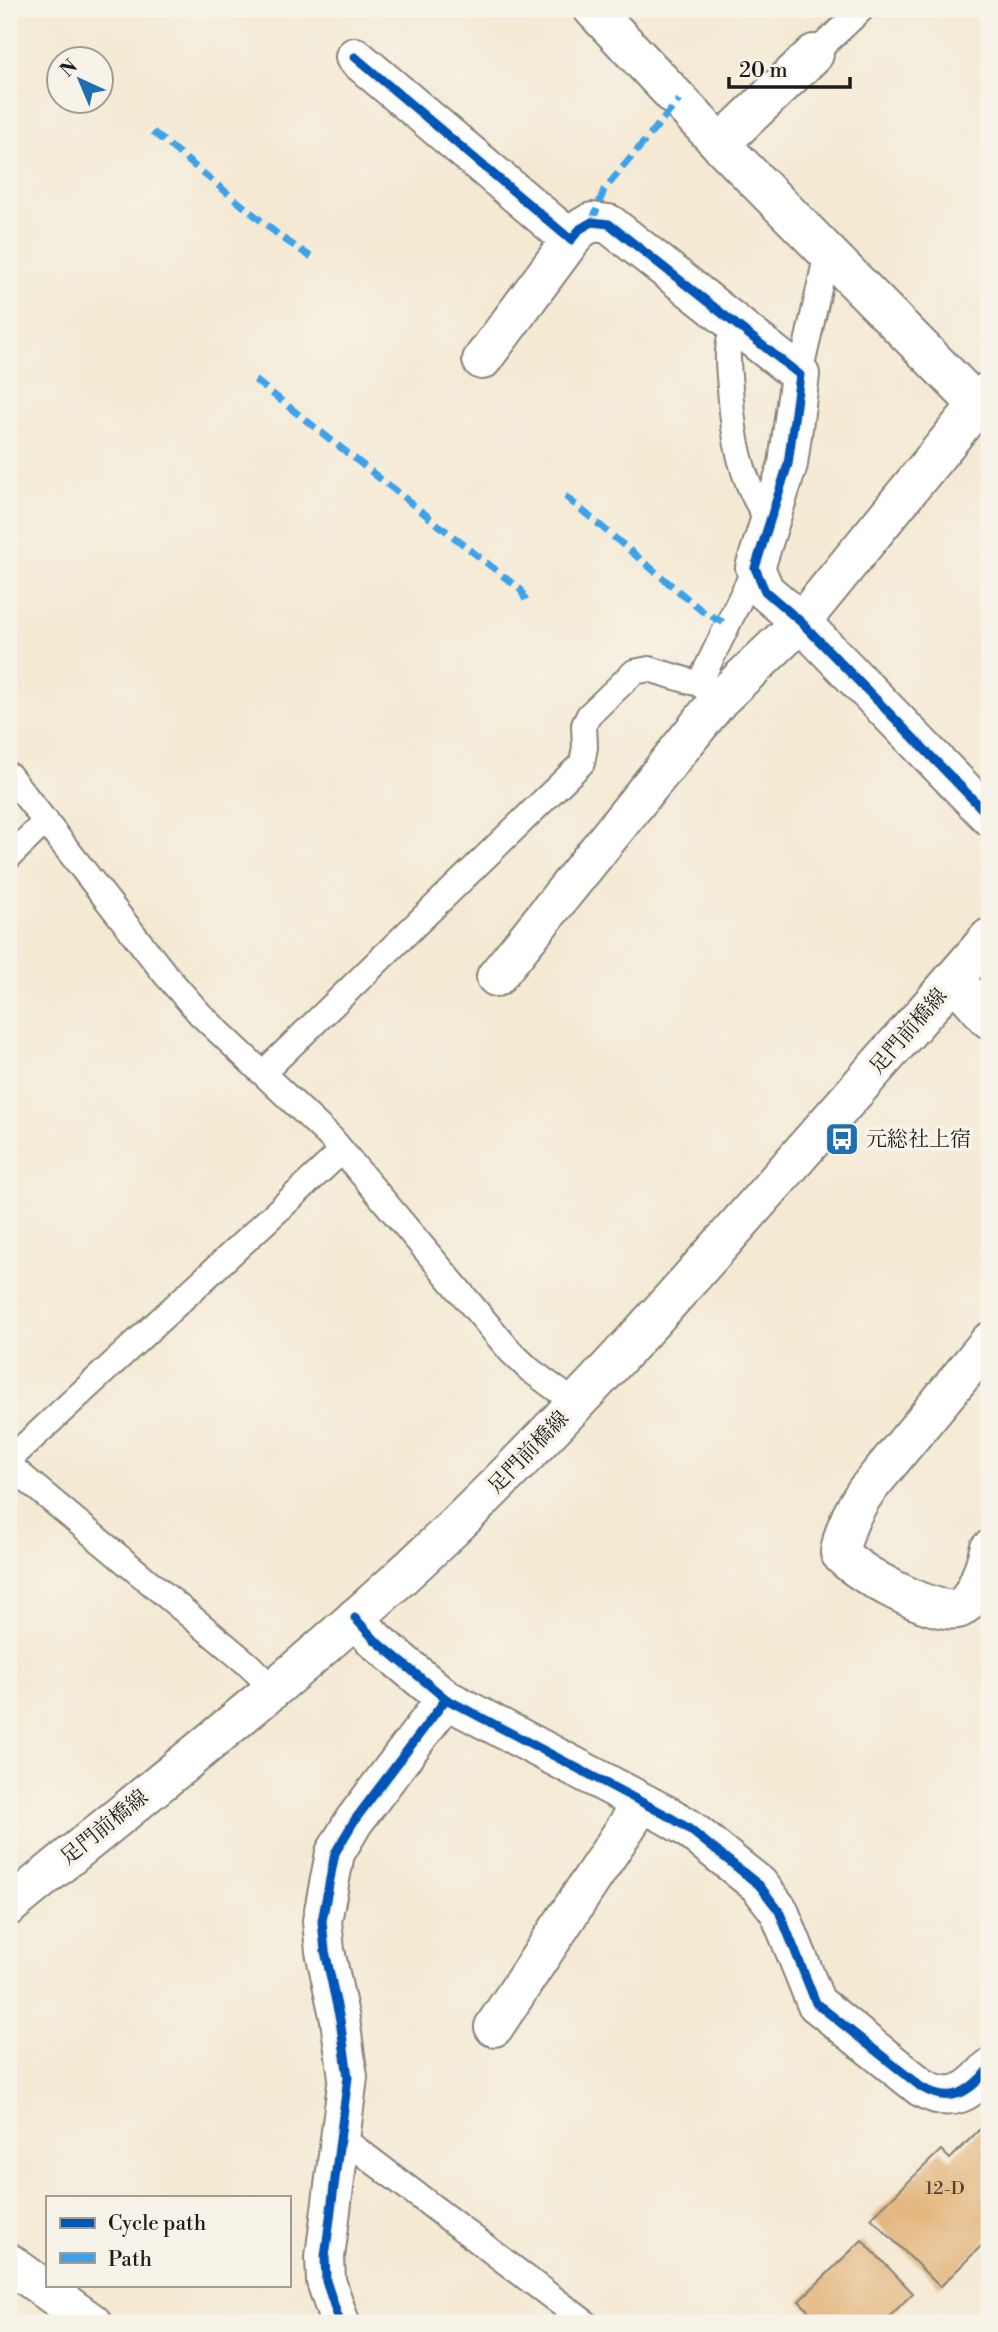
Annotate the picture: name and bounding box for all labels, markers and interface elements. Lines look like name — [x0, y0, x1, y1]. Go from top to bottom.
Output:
north arrow — [46, 46, 116, 116]
scale bar — [729, 46, 849, 90]
text: N — [55, 55, 83, 82]
text: 20 m — [739, 58, 788, 84]
street label: 足門前橋線 — [865, 984, 953, 1080]
bus stop icon: 元総社上宿 — [823, 1120, 861, 1158]
place label: 元総社上宿 — [866, 1127, 971, 1153]
street label: 足門前橋線 — [483, 1406, 575, 1499]
street label: 足門前橋線 — [56, 1785, 154, 1871]
house number: 12-D — [925, 2177, 965, 2200]
legend — [46, 2196, 290, 2286]
text: Cycle path — [108, 2211, 207, 2237]
text: Path — [108, 2247, 153, 2273]

